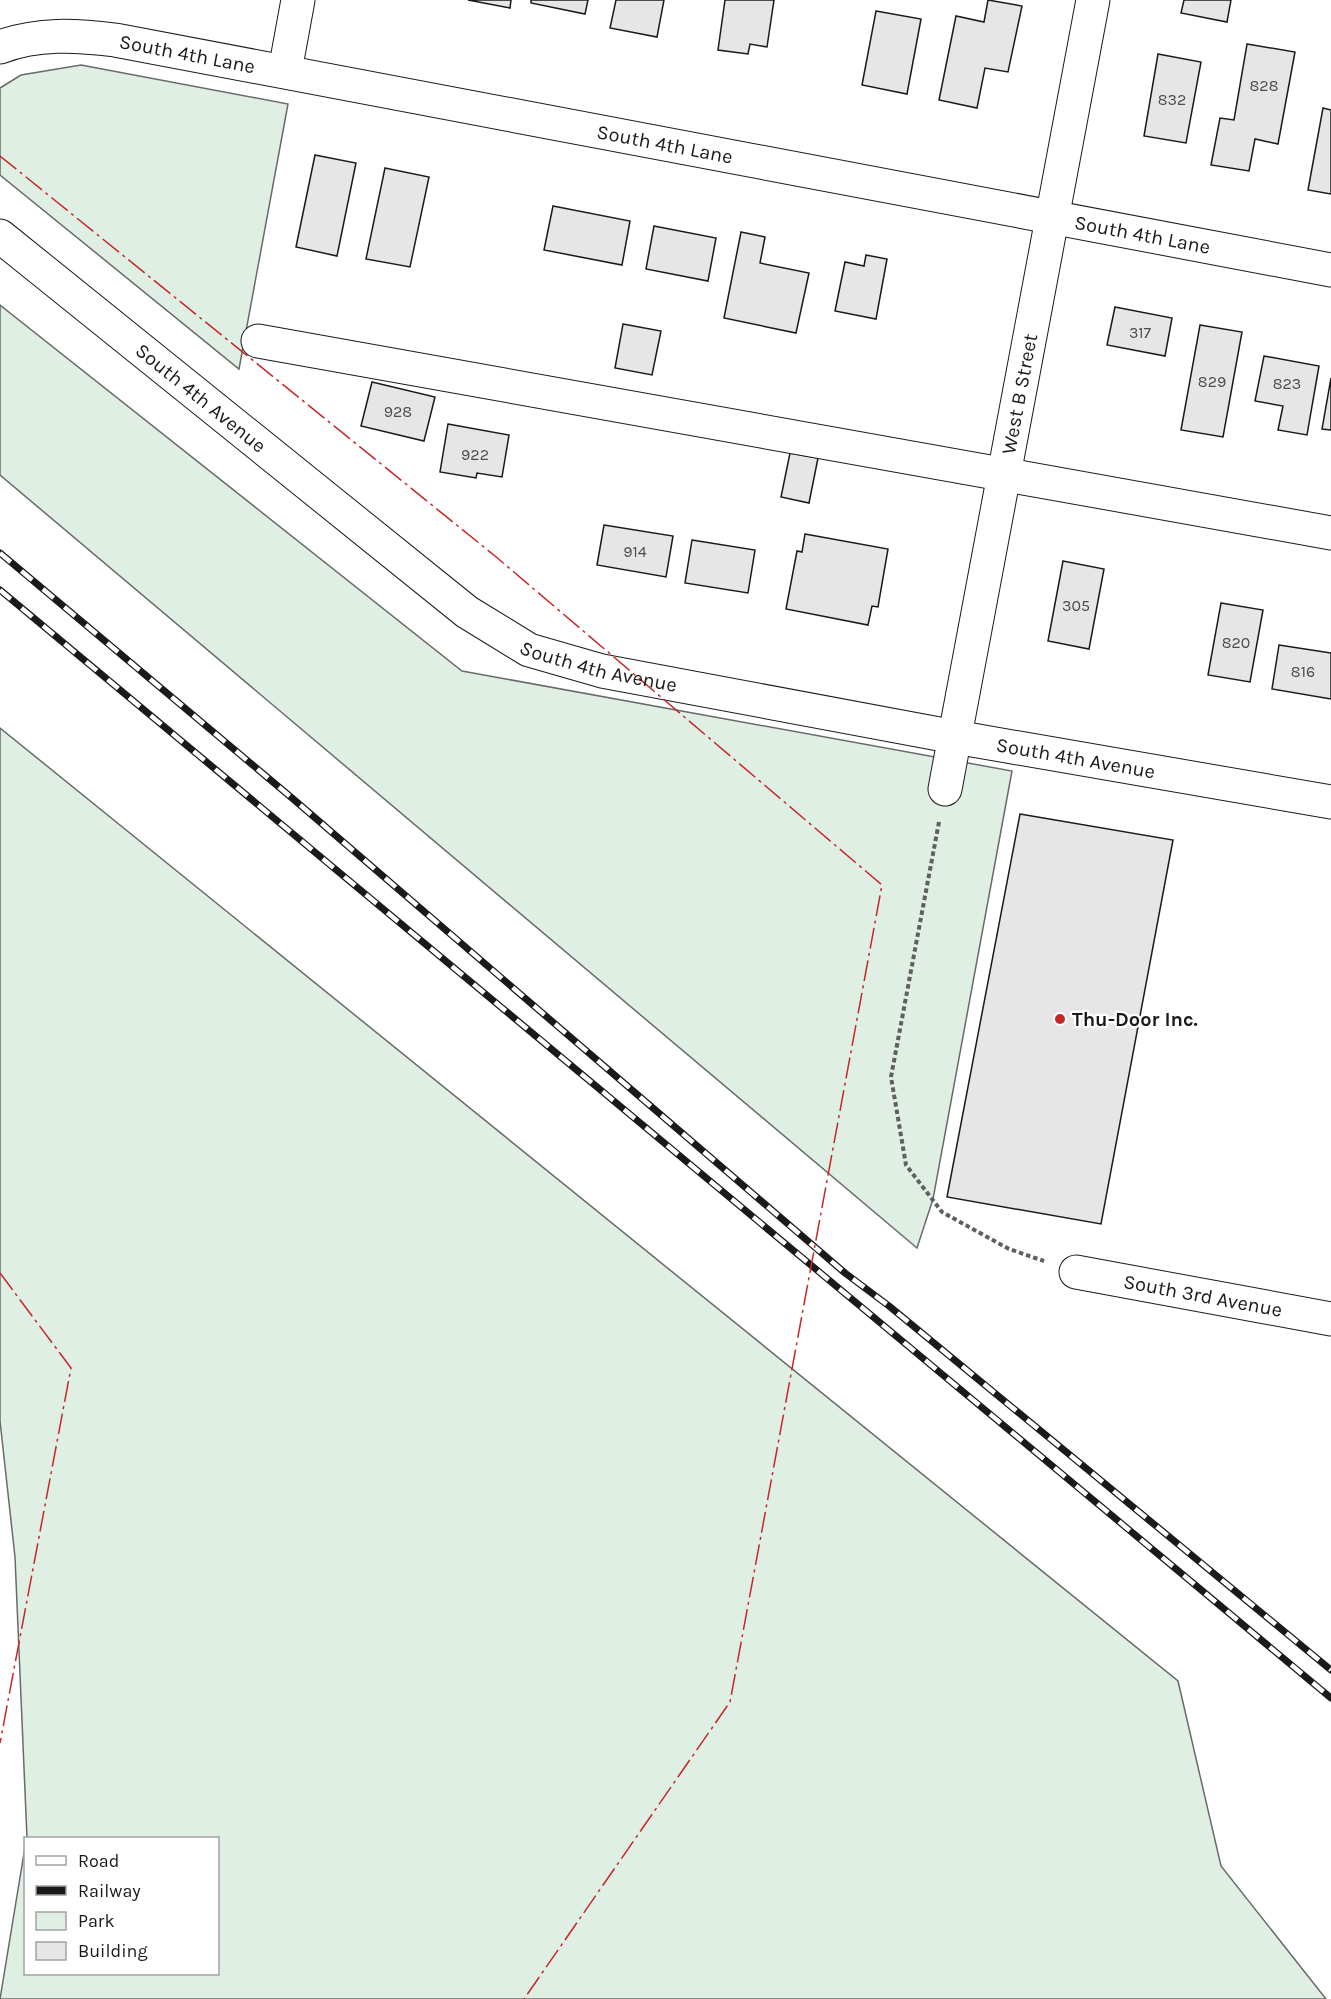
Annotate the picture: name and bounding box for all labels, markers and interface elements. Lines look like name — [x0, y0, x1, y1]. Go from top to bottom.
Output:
street label: South 4th Lane — [117, 30, 257, 78]
house number: 828 — [1250, 76, 1278, 95]
house number: 832 — [1158, 90, 1186, 109]
street label: South 4th Lane — [595, 120, 735, 169]
street label: South 4th Lane — [1072, 211, 1212, 259]
house number: 317 — [1129, 323, 1152, 342]
street label: West B Street — [997, 331, 1042, 456]
street label: South 4th Avenue — [131, 339, 271, 458]
house number: 829 — [1198, 372, 1226, 391]
house number: 823 — [1273, 374, 1301, 393]
house number: 928 — [384, 402, 412, 421]
house number: 922 — [461, 445, 489, 464]
house number: 914 — [623, 542, 647, 561]
house number: 305 — [1062, 596, 1090, 615]
house number: 820 — [1222, 633, 1250, 652]
street label: South 4th Avenue — [515, 636, 679, 697]
house number: 816 — [1291, 662, 1315, 681]
street label: South 4th Avenue — [995, 733, 1157, 783]
place label: Thu-Door Inc. — [1072, 1008, 1198, 1031]
marker: Thu-Door Inc. — [1053, 1012, 1067, 1026]
street label: South 3rd Avenue — [1121, 1270, 1284, 1322]
legend — [24, 1837, 219, 1975]
text: Road — [78, 1850, 119, 1872]
text: Railway — [78, 1880, 141, 1902]
text: Park — [78, 1910, 115, 1932]
text: Building — [78, 1940, 148, 1962]

